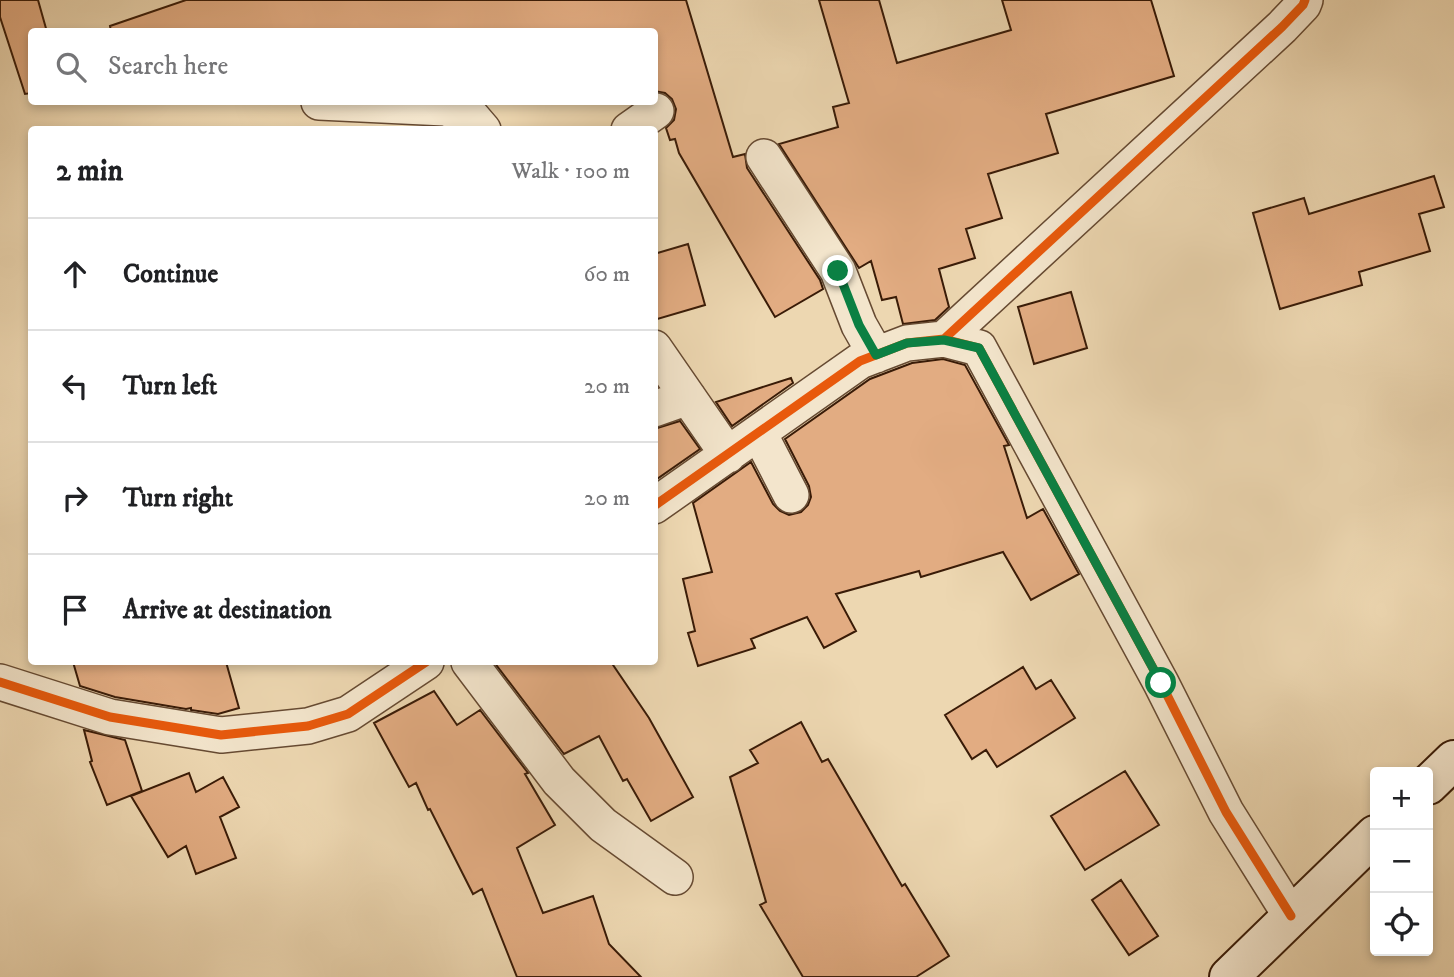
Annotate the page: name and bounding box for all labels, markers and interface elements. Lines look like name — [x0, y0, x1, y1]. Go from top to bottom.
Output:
search box — [28, 28, 658, 105]
icon: search — [52, 48, 90, 86]
text: Search here — [108, 50, 228, 83]
text: 2 min — [56, 153, 123, 190]
text: Walk · 100 m — [511, 157, 630, 186]
icon: ahead — [56, 255, 94, 293]
route end — [822, 255, 853, 286]
text: Continue — [123, 258, 218, 291]
text: 60 m — [583, 260, 630, 289]
icon: left — [56, 367, 94, 405]
text: Turn left — [123, 370, 217, 403]
text: 20 m — [584, 372, 630, 401]
icon: right — [56, 479, 94, 517]
text: Turn right — [123, 482, 233, 515]
text: 20 m — [584, 484, 630, 513]
icon: arrive — [56, 591, 94, 629]
text: Arrive at destination — [123, 594, 332, 627]
route start — [1145, 667, 1176, 698]
map controls — [1370, 767, 1433, 956]
button: + — [1370, 767, 1433, 830]
button: − — [1370, 830, 1433, 893]
button: locate — [1370, 893, 1433, 956]

